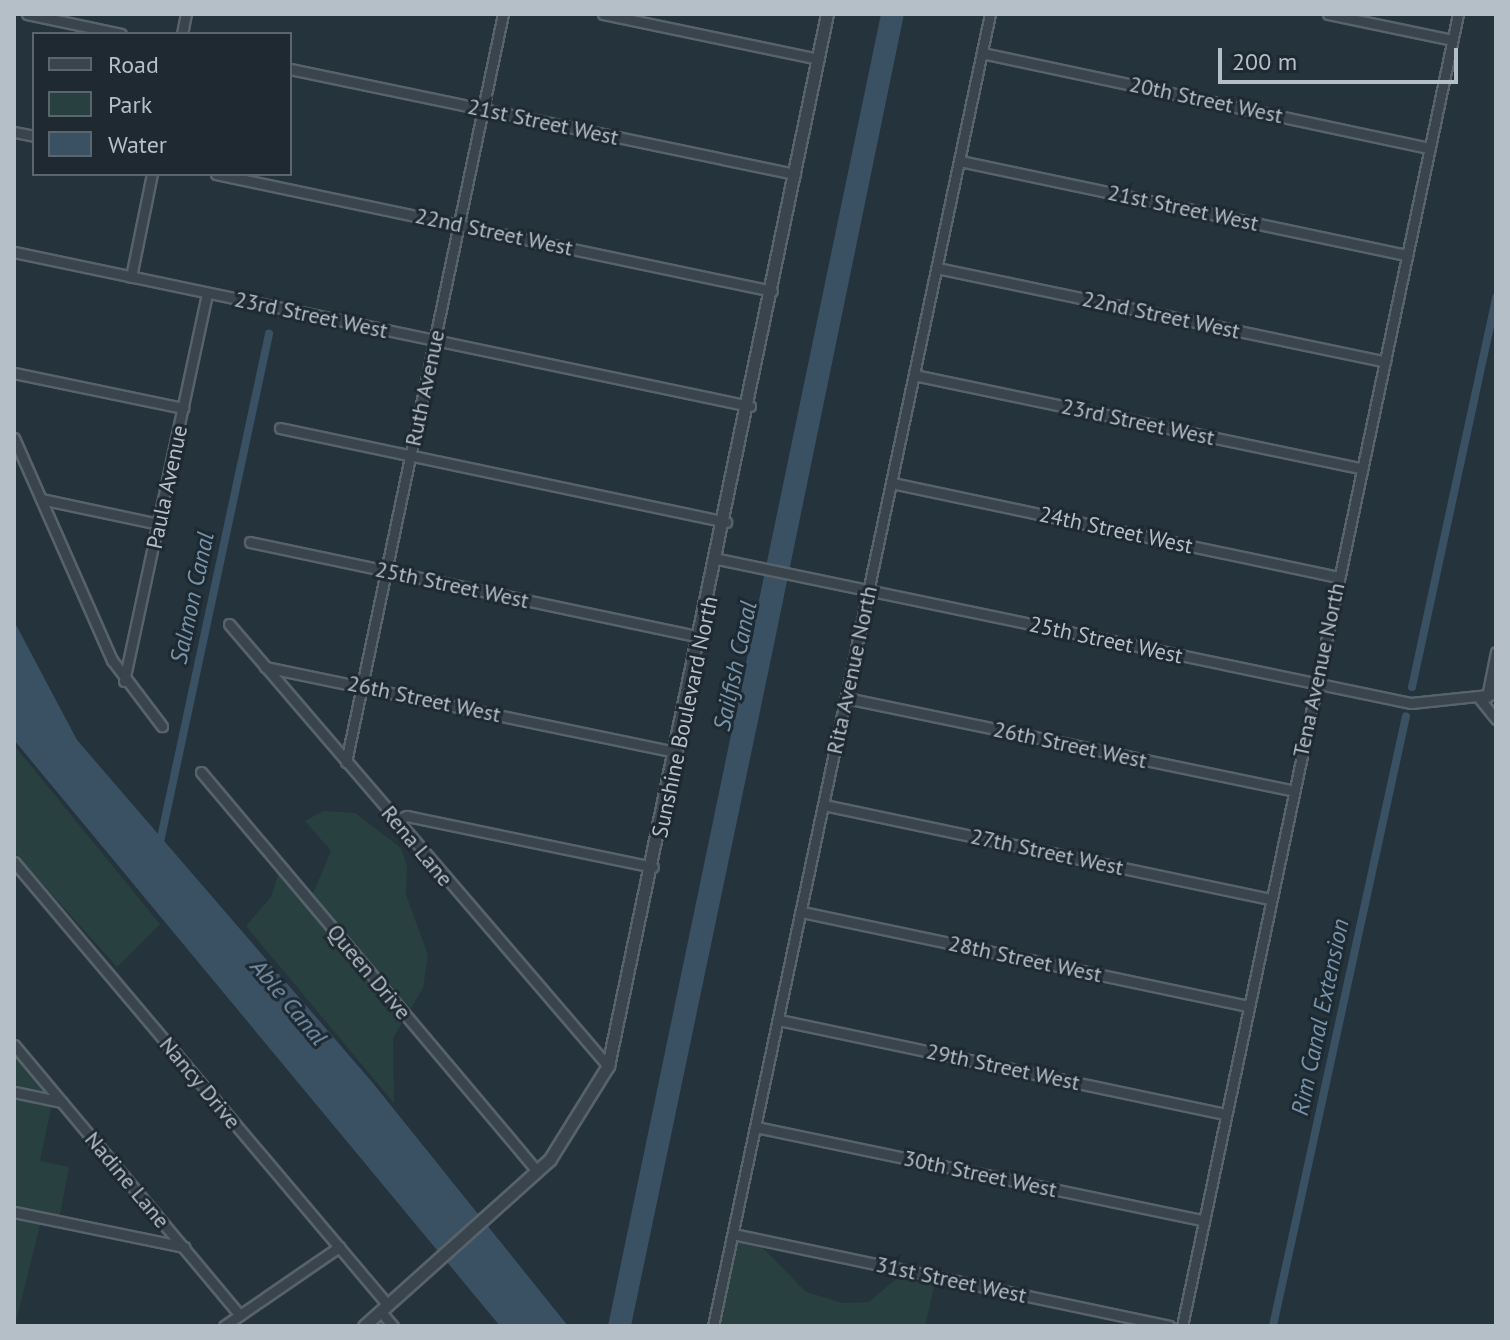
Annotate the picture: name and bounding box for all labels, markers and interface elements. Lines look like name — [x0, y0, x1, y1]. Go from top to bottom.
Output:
legend — [32, 32, 292, 176]
scale bar — [1222, 32, 1462, 82]
text: 200 m — [1232, 46, 1297, 77]
text: Road — [108, 49, 159, 80]
street label: 20th Street West — [1127, 71, 1285, 129]
text: Park — [108, 89, 152, 120]
street label: 21st Street West — [465, 93, 621, 151]
text: Water — [108, 129, 167, 160]
street label: 21st Street West — [1105, 179, 1261, 237]
street label: 22nd Street West — [413, 202, 575, 262]
street label: 22nd Street West — [1080, 285, 1242, 345]
street label: 23rd Street West — [232, 286, 390, 344]
street label: Ruth Avenue — [400, 327, 450, 449]
street label: 23rd Street West — [1059, 393, 1217, 451]
street label: Paula Avenue — [141, 423, 193, 551]
street label: 24th Street West — [1037, 501, 1195, 559]
water label: Salmon Canal — [164, 529, 220, 667]
street label: 25th Street West — [373, 556, 531, 614]
street label: Tena Avenue North — [1288, 580, 1350, 760]
street label: Rita Avenue North — [821, 583, 883, 757]
street label: Sunshine Boulevard North — [646, 594, 724, 840]
water label: Sailfish Canal — [707, 598, 763, 734]
street label: 25th Street West — [1027, 611, 1185, 669]
street label: 26th Street West — [345, 670, 503, 728]
street label: 26th Street West — [991, 716, 1149, 774]
street label: Rena Lane — [376, 800, 458, 892]
street label: 27th Street West — [968, 823, 1126, 881]
water label: Rim Canal Extension — [1285, 916, 1355, 1118]
street label: Queen Drive — [322, 919, 416, 1025]
street label: 28th Street West — [946, 930, 1104, 988]
water label: Able Canal — [244, 953, 334, 1051]
street label: Nancy Drive — [154, 1031, 246, 1135]
street label: 29th Street West — [924, 1038, 1082, 1096]
street label: Nadine Lane — [79, 1126, 175, 1234]
street label: 30th Street West — [901, 1145, 1059, 1203]
street label: 31st Street West — [873, 1251, 1029, 1309]

